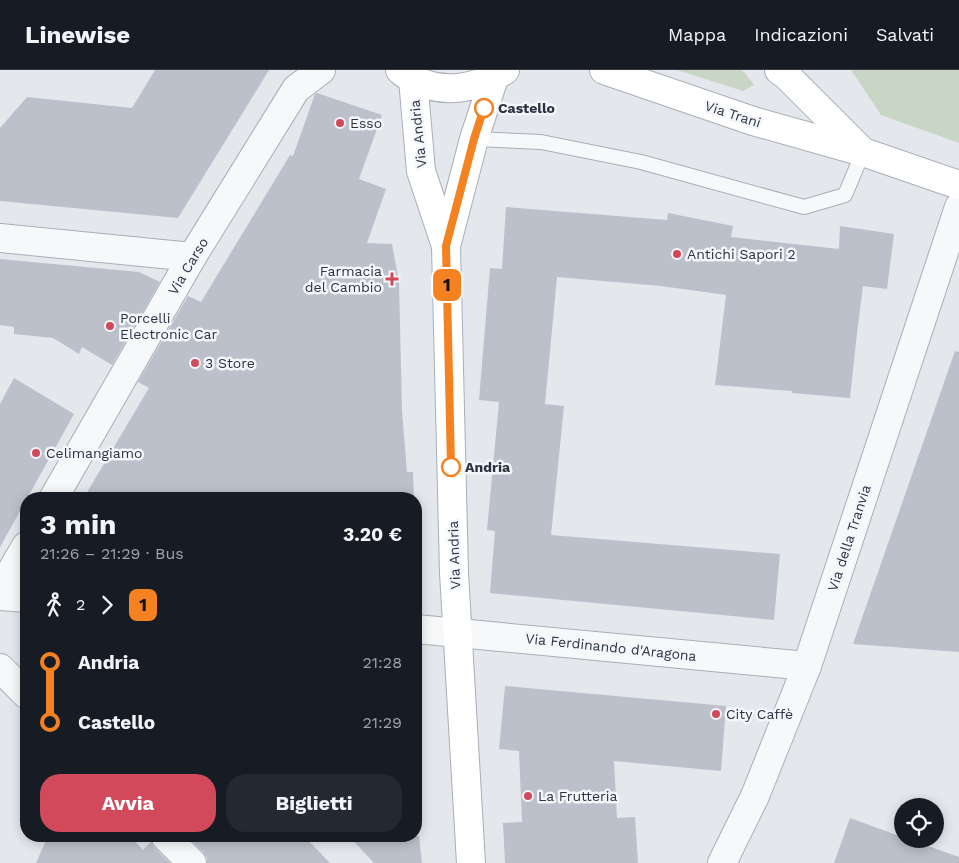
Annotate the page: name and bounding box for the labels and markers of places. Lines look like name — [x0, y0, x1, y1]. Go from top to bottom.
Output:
marker: Castello — [474, 98, 494, 118]
place label: Castello — [498, 100, 555, 116]
place label: Esso — [350, 115, 382, 131]
marker: Esso — [334, 117, 346, 129]
place label: Antichi Sapori 2 — [687, 246, 796, 262]
marker: Antichi Sapori 2 — [671, 248, 683, 260]
place label: Farmacia del Cambio — [305, 263, 382, 295]
marker: Farmacia del Cambio — [386, 273, 398, 285]
place label: Porcelli Electronic Car — [120, 310, 217, 342]
marker: Porcelli Electronic Car — [104, 320, 116, 332]
place label: 3 Store — [205, 355, 255, 371]
marker: 3 Store — [189, 357, 201, 369]
place label: Celimangiamo — [46, 445, 142, 461]
marker: Celimangiamo — [30, 447, 42, 459]
marker: Andria — [441, 457, 461, 477]
place label: Andria — [465, 459, 511, 475]
place label: City Caffè — [726, 706, 793, 722]
marker: City Caffè — [710, 708, 722, 720]
place label: La Frutteria — [538, 788, 617, 804]
marker: La Frutteria — [522, 790, 534, 802]

